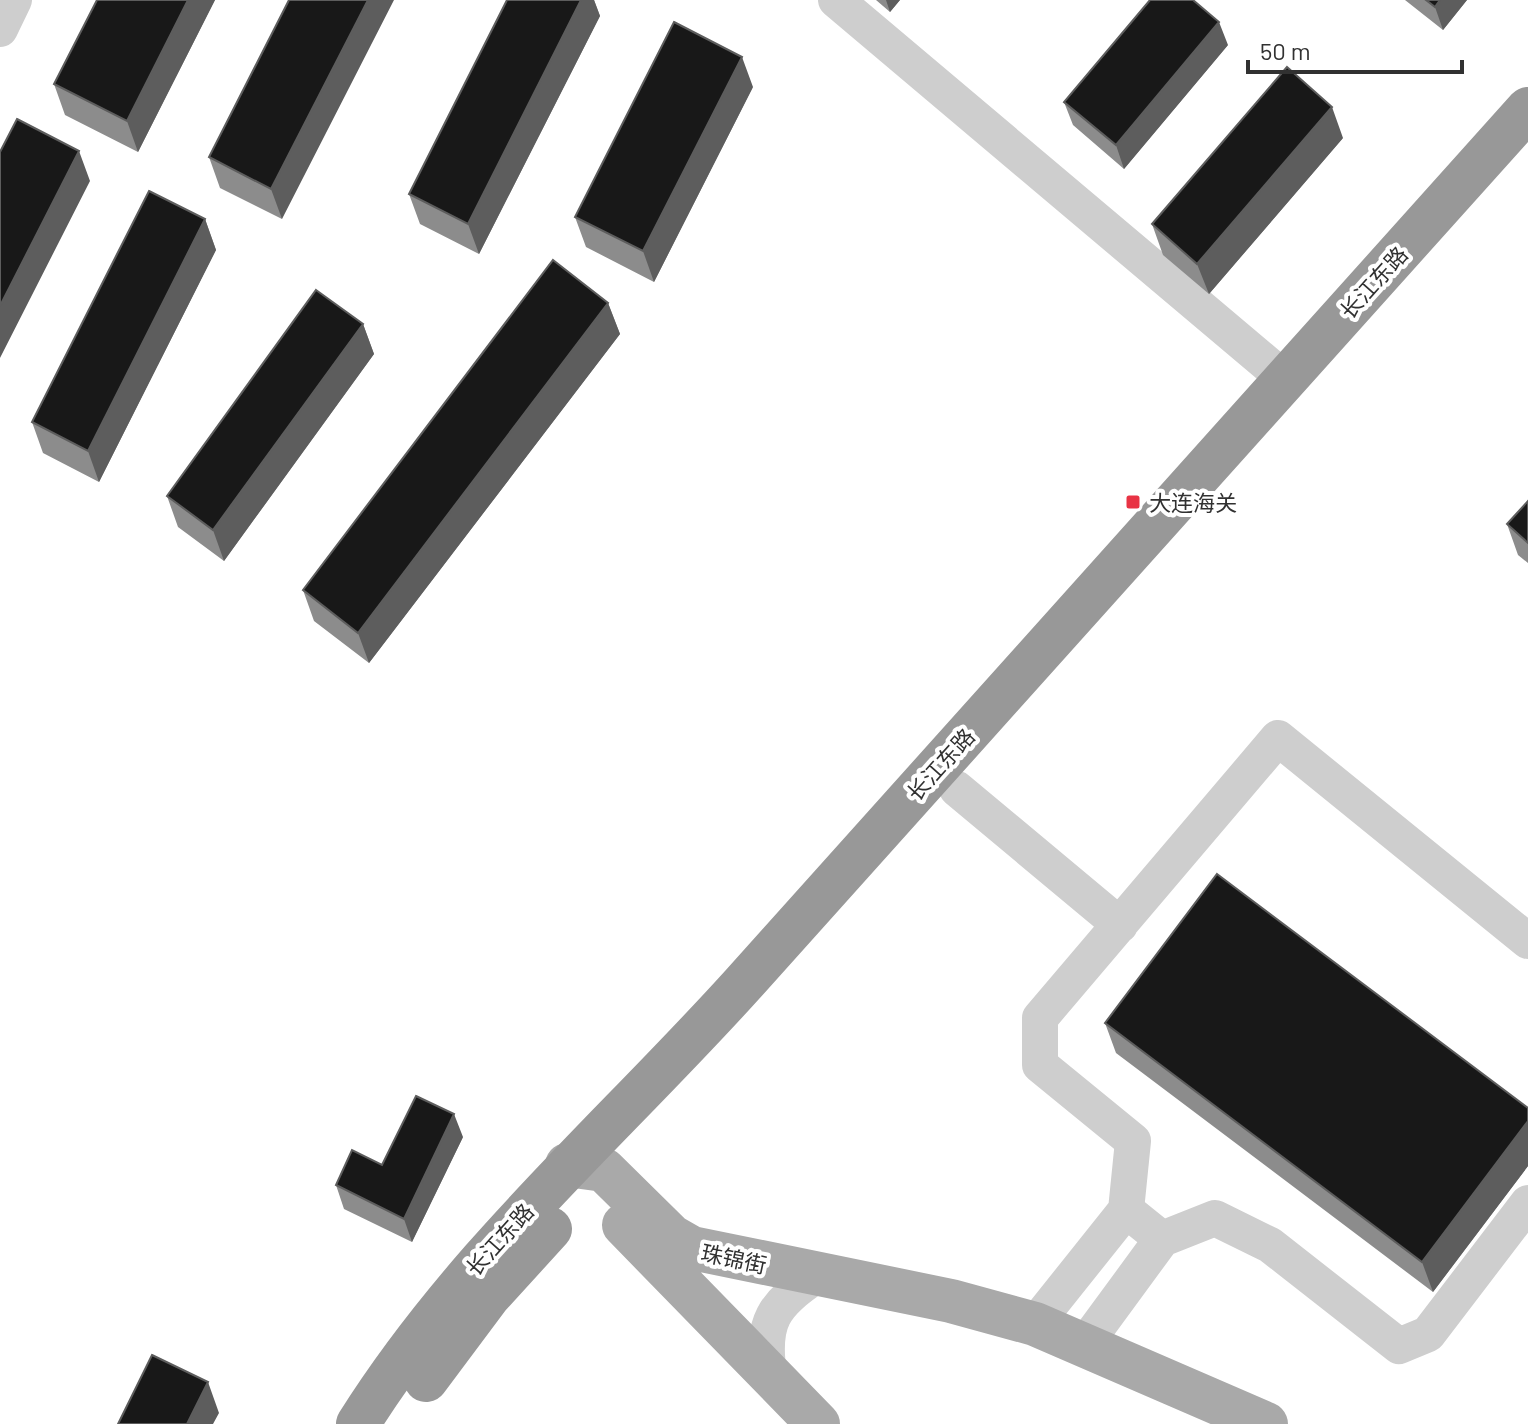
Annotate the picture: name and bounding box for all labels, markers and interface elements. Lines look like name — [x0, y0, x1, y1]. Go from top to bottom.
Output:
scale bar — [1248, 24, 1462, 74]
text: 50 m — [1260, 36, 1311, 65]
street label: 长江东路 — [1334, 241, 1412, 323]
place label: 大连海关 — [1149, 489, 1237, 515]
marker: 大连海关 — [1124, 493, 1142, 511]
street label: 长江东路 — [901, 723, 979, 805]
street label: 长江东路 — [460, 1198, 538, 1280]
street label: 珠锦街 — [699, 1238, 769, 1278]

